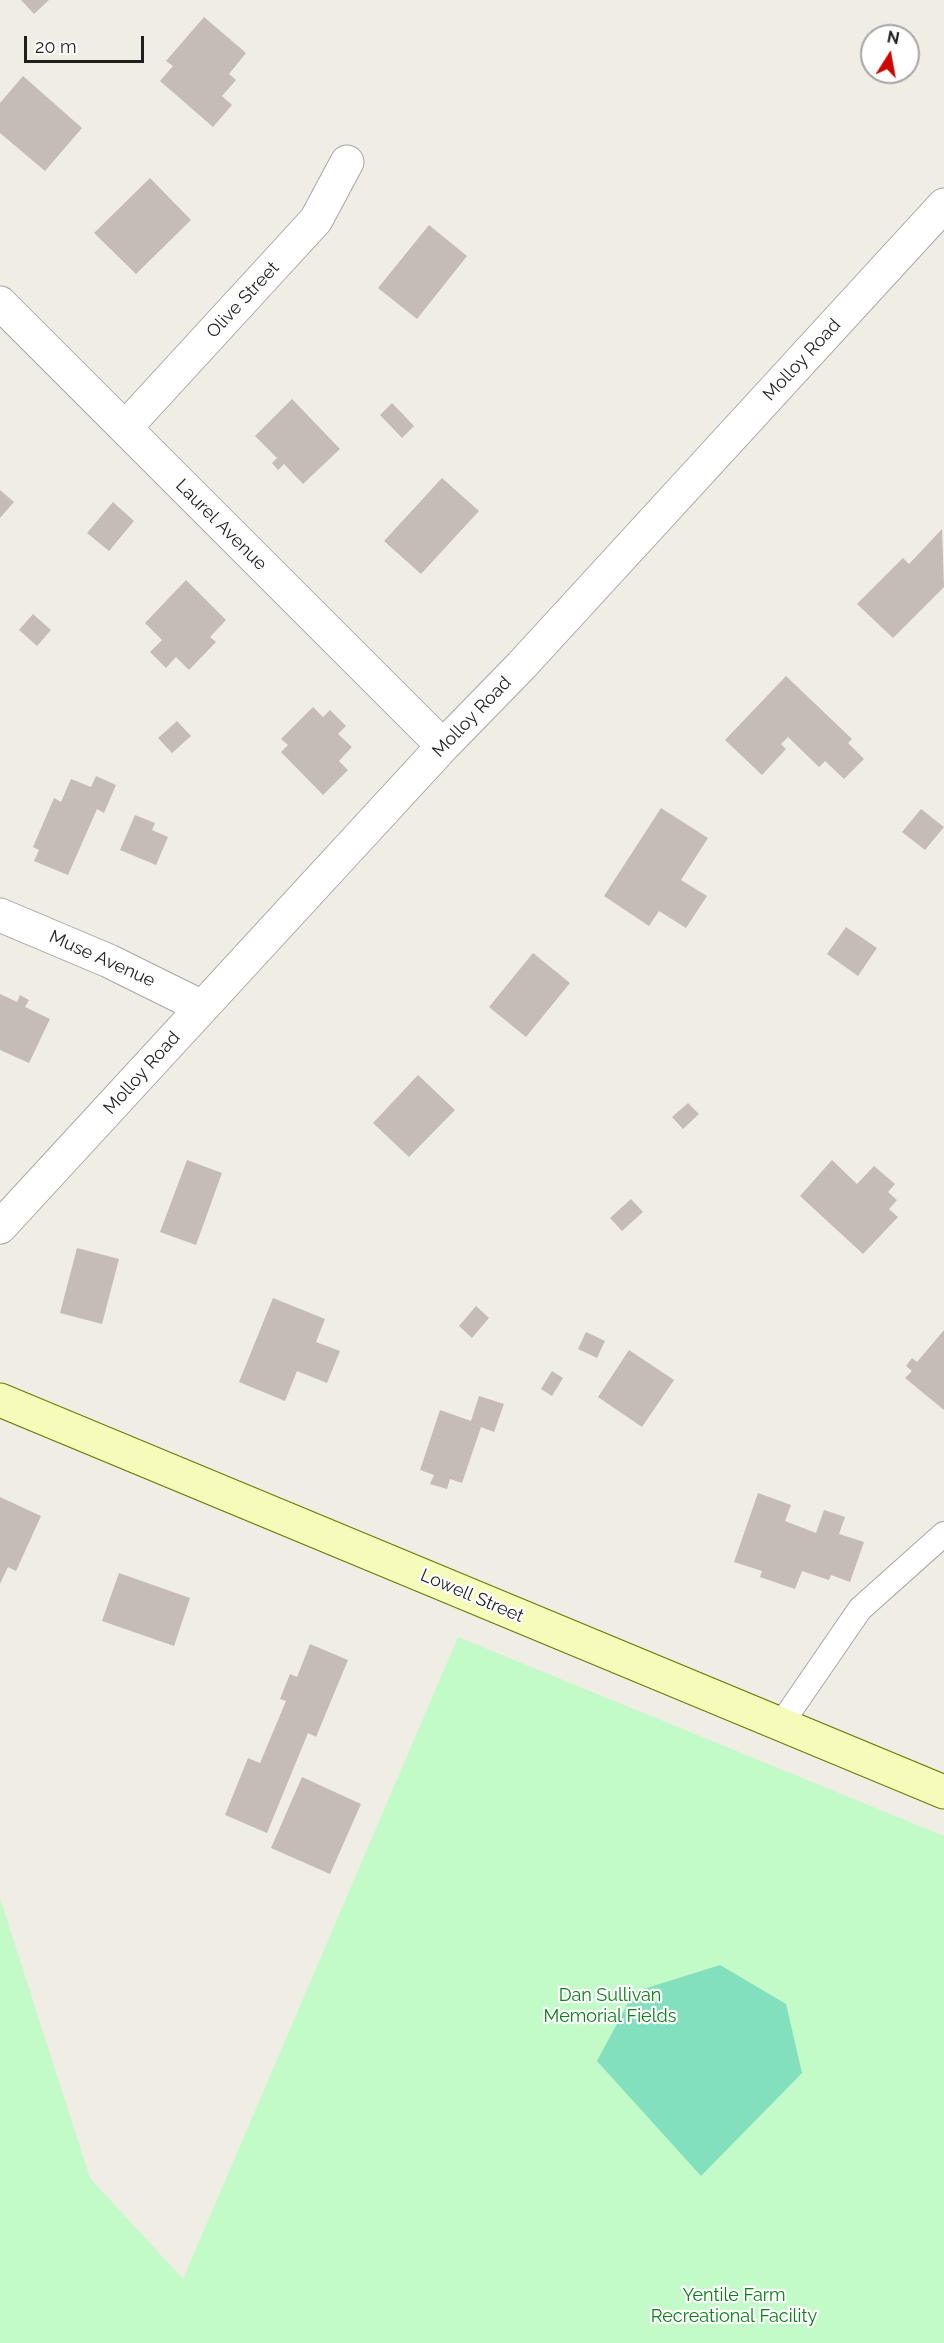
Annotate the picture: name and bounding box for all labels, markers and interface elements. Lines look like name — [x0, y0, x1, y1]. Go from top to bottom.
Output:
scale bar — [27, 24, 147, 62]
north arrow — [860, 24, 920, 84]
text: N — [885, 27, 901, 48]
text: 20 m — [35, 36, 77, 57]
street label: Olive Street — [202, 257, 284, 343]
street label: Molloy Road — [759, 315, 845, 405]
street label: Laurel Avenue — [171, 475, 271, 575]
street label: Molloy Road — [428, 672, 516, 762]
street label: Muse Avenue — [46, 926, 158, 992]
street label: Molloy Road — [99, 1027, 185, 1119]
street label: Lowell Street — [417, 1565, 527, 1627]
park label: Dan Sullivan Memorial Fields — [544, 1985, 676, 2028]
park label: Yentile Farm Recreational Facility — [651, 2285, 817, 2328]

